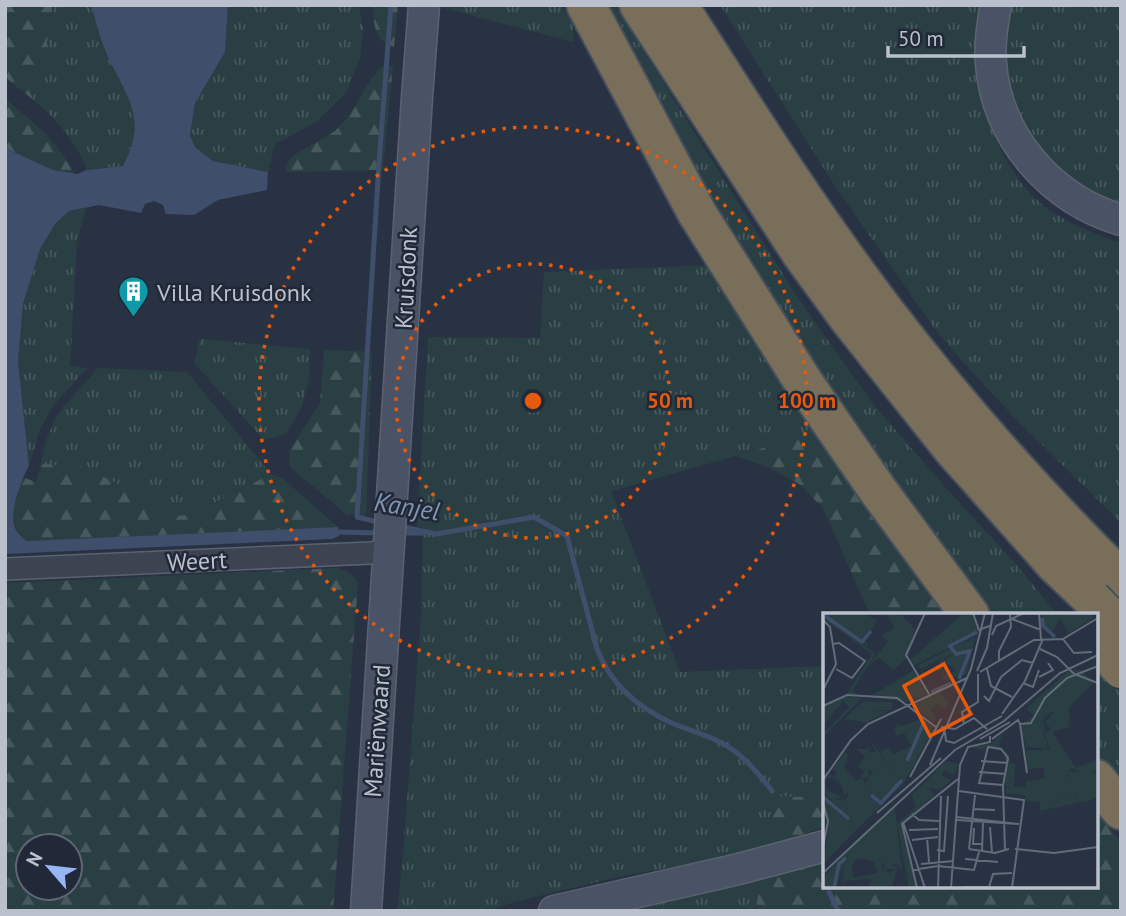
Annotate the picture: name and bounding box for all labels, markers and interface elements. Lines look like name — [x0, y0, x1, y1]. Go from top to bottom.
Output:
scale bar — [888, 14, 1024, 58]
text: 50 m — [898, 25, 944, 52]
street label: Kruisdonk — [388, 226, 424, 330]
building icon: Villa Kruisdonk — [117, 275, 151, 319]
place label: Villa Kruisdonk — [156, 277, 312, 308]
text: 50 m — [647, 387, 693, 414]
text: 100 m — [778, 387, 836, 414]
centre of rings — [521, 389, 545, 413]
water label: Kanjel — [372, 485, 442, 527]
street label: Weert — [166, 544, 228, 578]
inset map — [823, 613, 1098, 888]
street label: Mariënwaard — [357, 663, 397, 799]
north arrow — [14, 832, 84, 902]
text: N — [20, 848, 48, 870]

